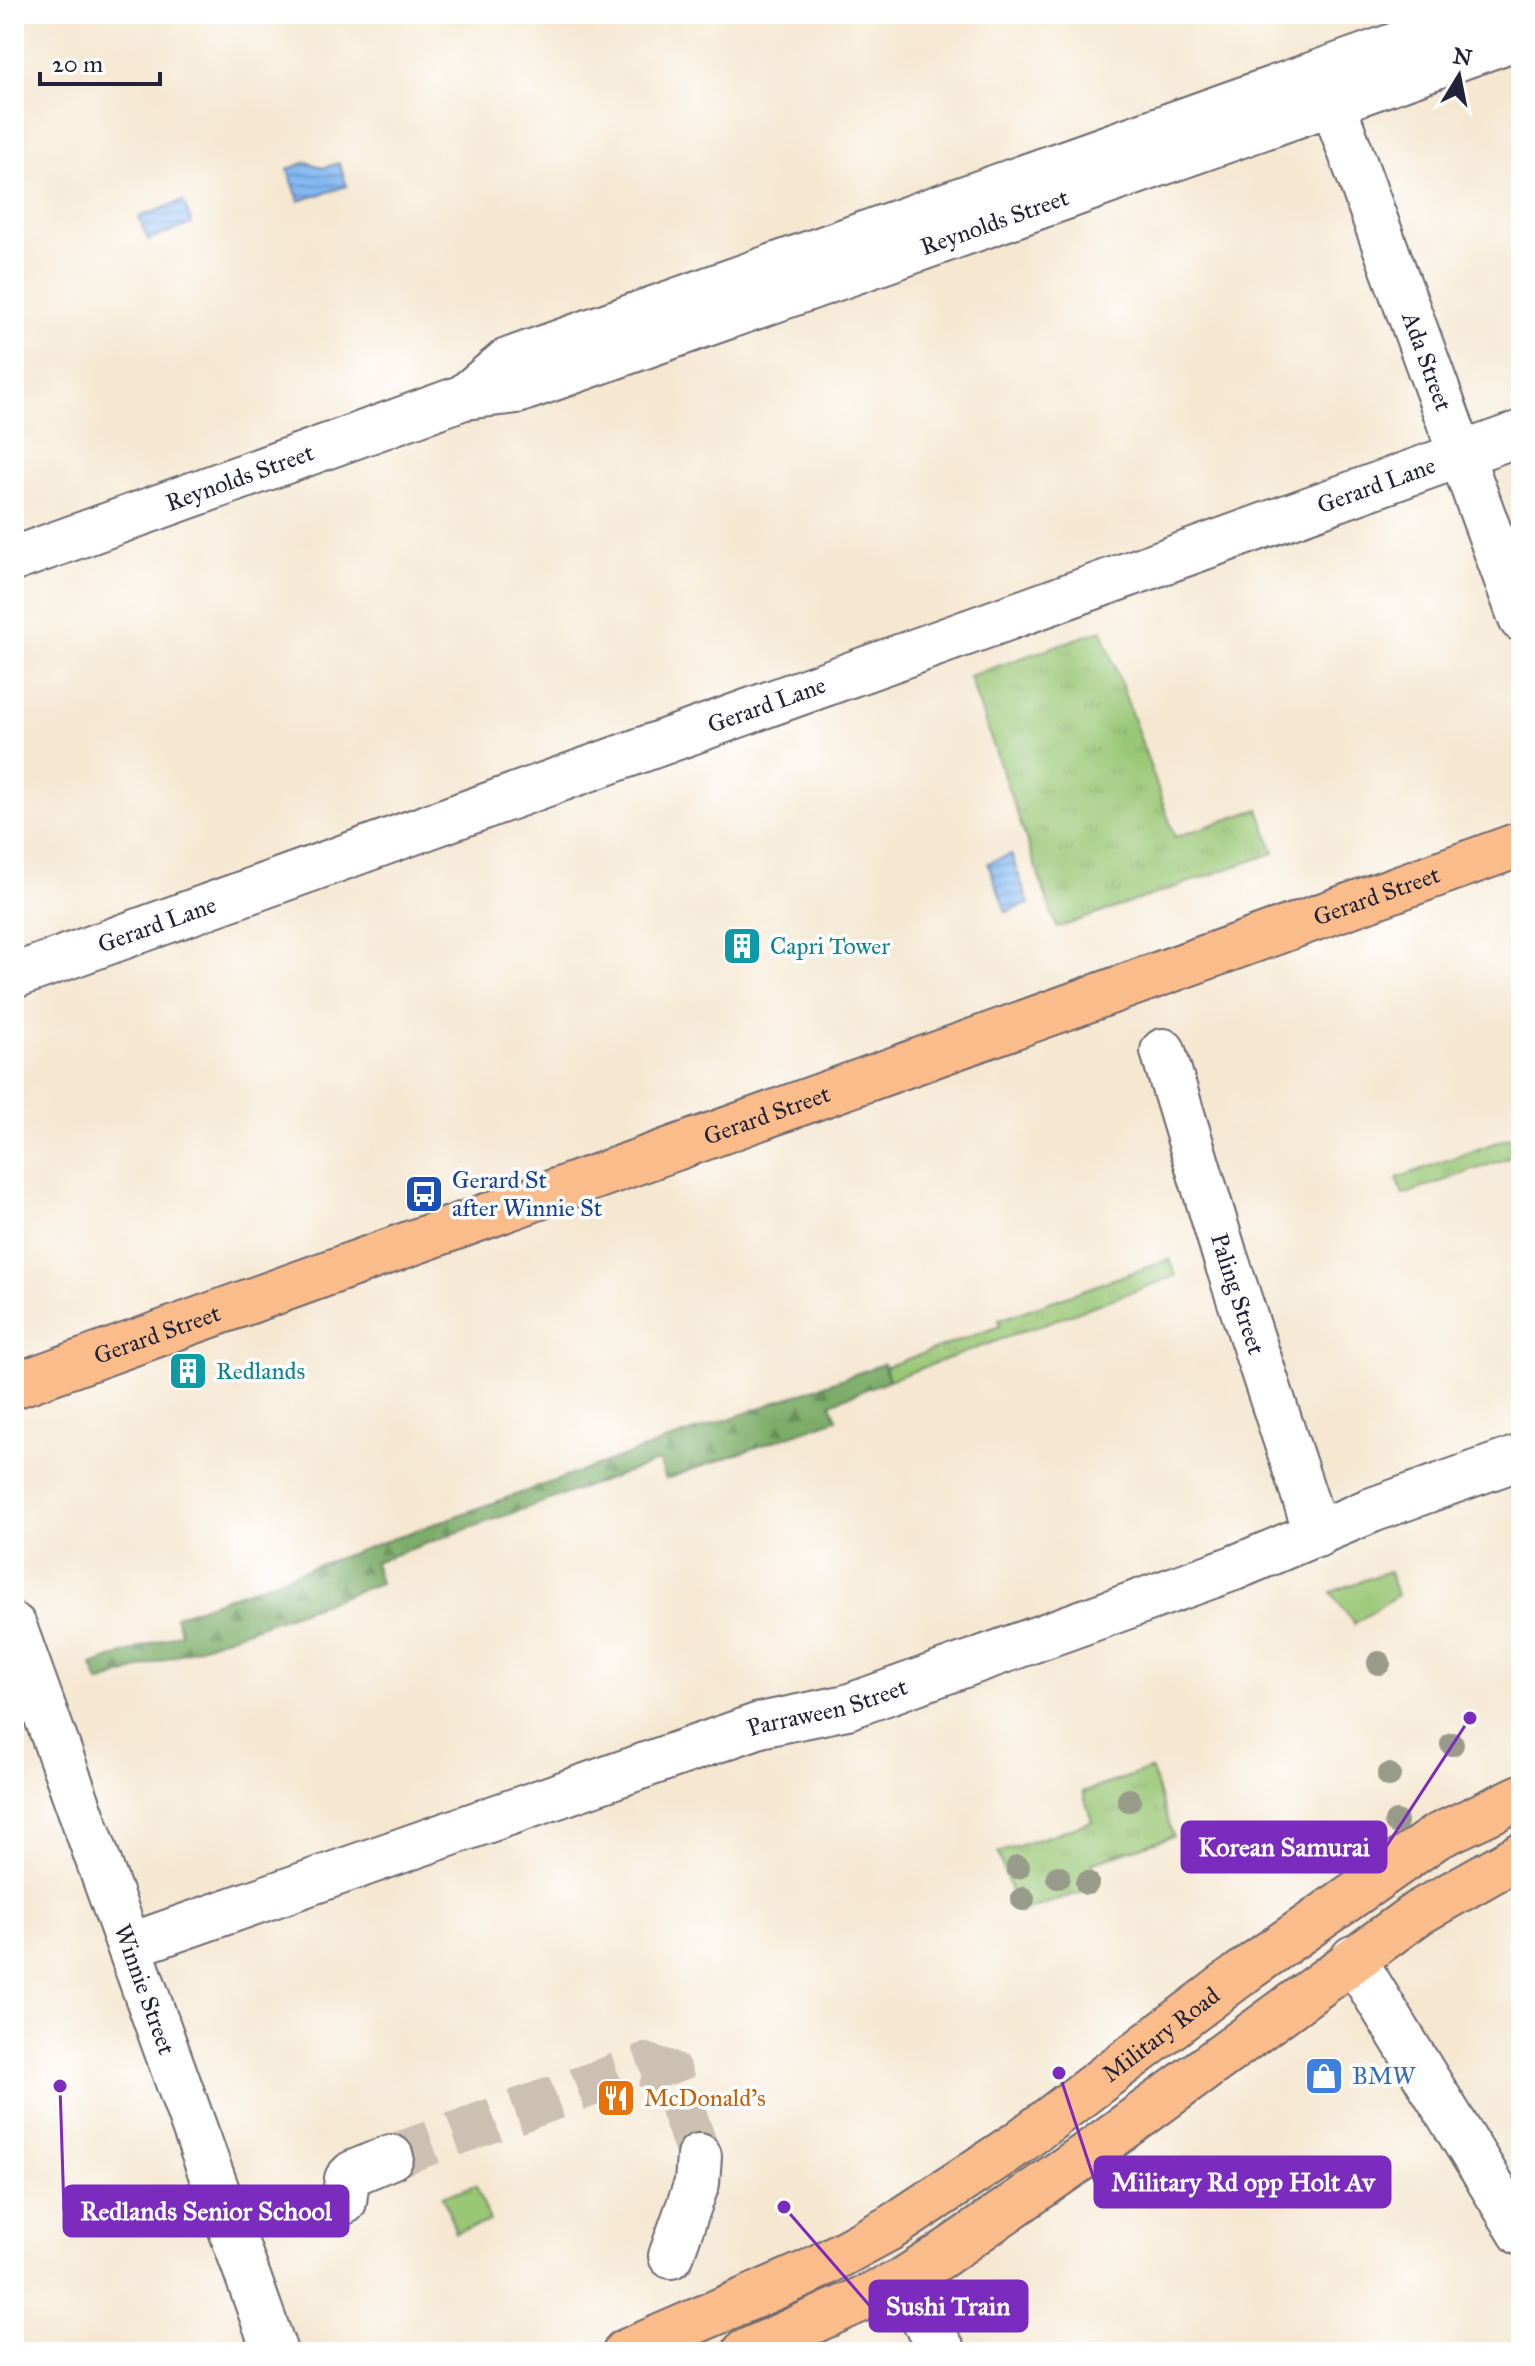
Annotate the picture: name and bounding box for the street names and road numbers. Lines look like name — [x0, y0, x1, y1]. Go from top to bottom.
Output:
street label: Reynolds Street — [916, 182, 1073, 262]
street label: Ada Street — [1395, 307, 1459, 415]
street label: Reynolds Street — [162, 437, 318, 518]
street label: Gerard Lane — [1313, 450, 1440, 520]
street label: Gerard Lane — [703, 670, 830, 740]
street label: Gerard Street — [1309, 859, 1444, 932]
street label: Gerard Lane — [94, 889, 220, 960]
street label: Gerard Street — [699, 1079, 835, 1152]
street label: Paling Street — [1204, 1230, 1272, 1359]
street label: Gerard Street — [90, 1298, 225, 1371]
street label: Parraween Street — [743, 1671, 912, 1743]
street label: Winnie Street — [107, 1920, 182, 2059]
street label: Military Road — [1096, 1980, 1226, 2089]

